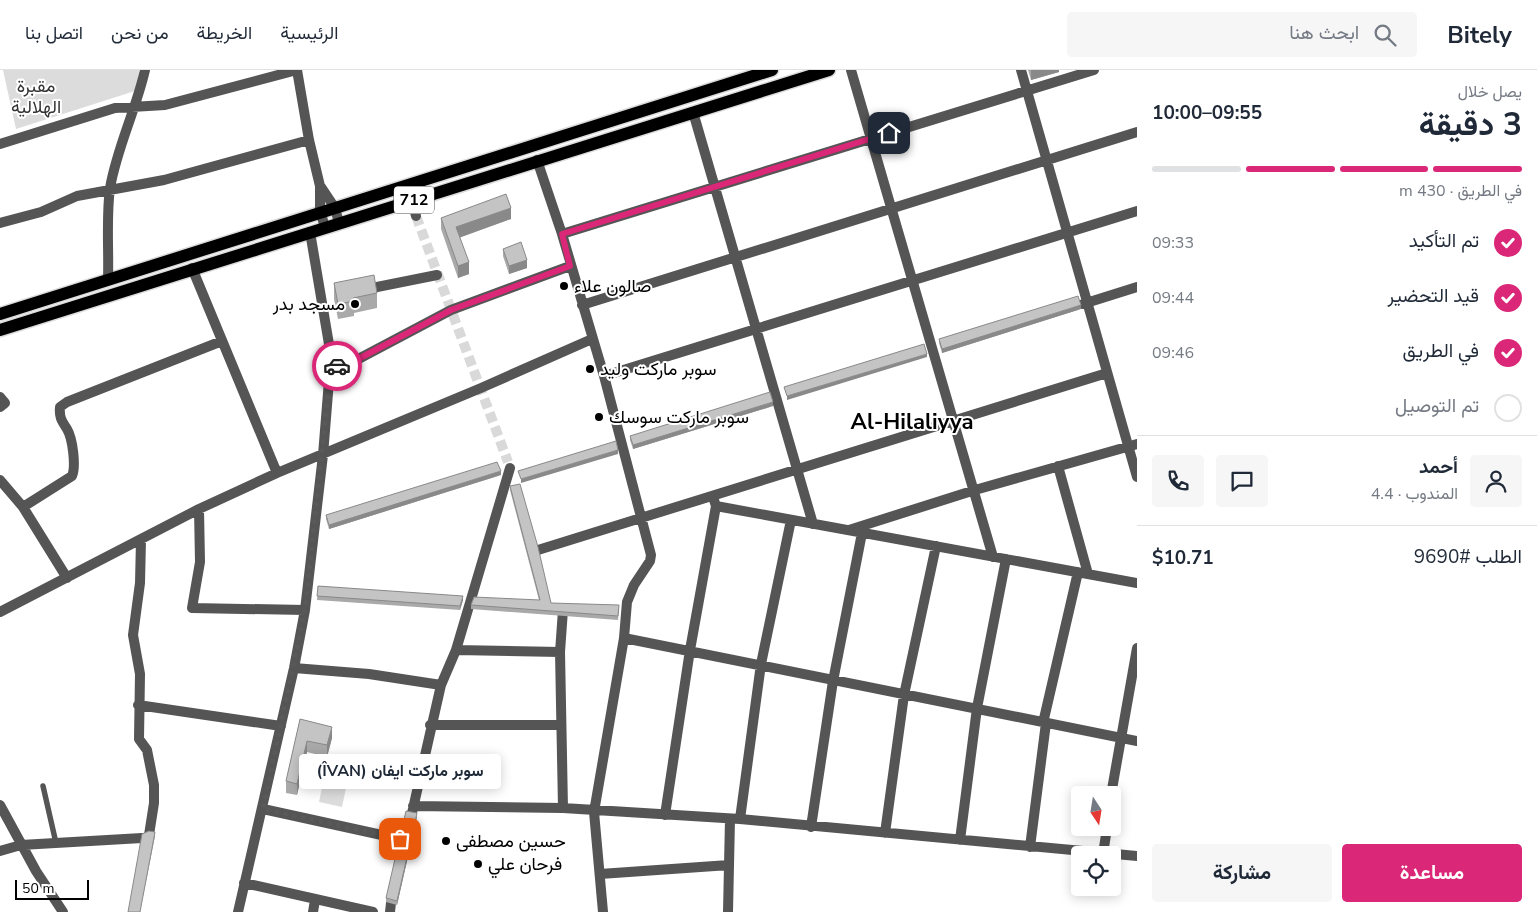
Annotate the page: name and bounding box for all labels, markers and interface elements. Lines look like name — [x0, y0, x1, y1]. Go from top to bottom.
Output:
search box — [1067, 12, 1417, 57]
text: Bitely — [1447, 19, 1512, 51]
text: ابحث هنا — [1289, 20, 1359, 46]
text: اتصل بنا — [25, 21, 83, 45]
text: من نحن — [111, 21, 169, 45]
text: الخريطة — [197, 21, 252, 45]
text: الرئيسية — [280, 21, 338, 45]
icon: search — [1371, 21, 1399, 49]
park label: مقبرة الهلالية — [11, 74, 61, 119]
text: يصل خلال — [1458, 81, 1522, 103]
text: 09:55–10:00 — [1152, 100, 1262, 126]
text: 3 دقيقة — [1419, 103, 1522, 146]
pin — [868, 112, 910, 154]
icon: home — [875, 119, 903, 147]
text: في الطريق · 430 m — [1399, 180, 1522, 202]
road number: 712 — [394, 186, 434, 214]
text: تم التأكيد — [1409, 228, 1479, 254]
icon: check — [1494, 229, 1522, 257]
text: 09:33 — [1152, 232, 1194, 254]
place label: صالون علاء — [574, 274, 651, 298]
marker: صالون علاء — [558, 280, 570, 292]
text: قيد التحضير — [1388, 283, 1479, 309]
icon: check — [1494, 284, 1522, 312]
text: 09:44 — [1152, 287, 1194, 309]
place label: مسجد بدر — [272, 292, 345, 316]
marker: مسجد بدر — [349, 298, 361, 310]
text: في الطريق — [1402, 338, 1479, 364]
icon: check — [1494, 339, 1522, 367]
courier — [312, 341, 362, 391]
text: 09:46 — [1152, 342, 1194, 364]
icon: car — [323, 352, 351, 380]
place label: سوبر ماركت وليد — [600, 357, 717, 381]
marker: سوبر ماركت وليد — [584, 363, 596, 375]
text: تم التوصيل — [1395, 393, 1479, 419]
place label: سوبر ماركت سوسك — [609, 405, 749, 429]
district label: Al-Hilaliyya — [851, 407, 973, 437]
marker: سوبر ماركت سوسك — [593, 411, 605, 423]
text: أحمد — [1419, 454, 1458, 480]
button: phone — [1152, 455, 1204, 507]
button: chat — [1216, 455, 1268, 507]
button: person — [1470, 455, 1522, 507]
text: المندوب · 4.4 — [1371, 483, 1458, 505]
text: الطلب #9690 — [1414, 544, 1522, 570]
text: $10.71 — [1152, 545, 1214, 571]
callout: سوبر ماركت ايفان (ÎVAN) — [299, 754, 501, 789]
text: سوبر ماركت ايفان (ÎVAN) — [317, 760, 483, 782]
north arrow — [1071, 786, 1121, 836]
map controls — [1071, 786, 1121, 896]
pin — [379, 818, 421, 860]
icon: bag — [386, 825, 414, 853]
place label: حسين مصطفى — [456, 829, 566, 853]
marker: حسين مصطفى — [440, 835, 452, 847]
button: مشاركة — [1152, 844, 1332, 902]
button: مساعدة — [1342, 844, 1522, 902]
button: locate — [1071, 846, 1121, 896]
place label: فرحان علي — [488, 852, 562, 879]
marker: فرحان علي — [472, 858, 484, 870]
scale bar — [15, 877, 89, 900]
text: 50 m — [22, 879, 54, 898]

